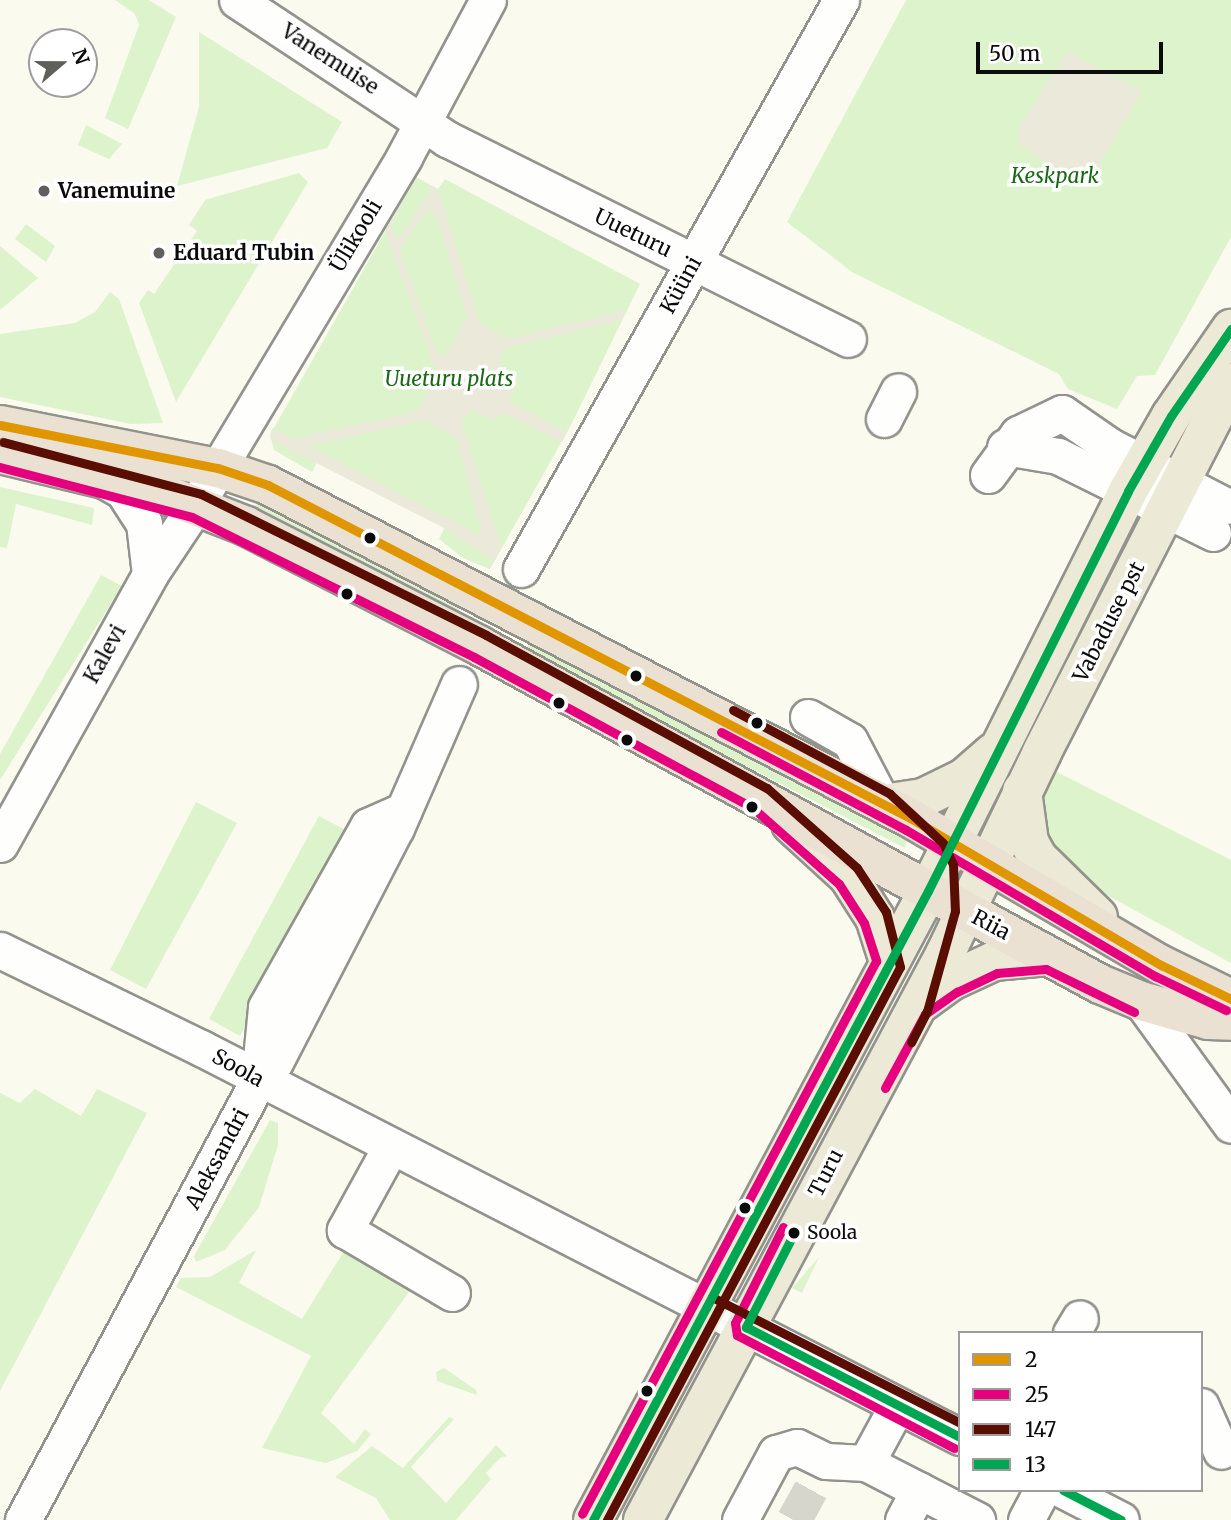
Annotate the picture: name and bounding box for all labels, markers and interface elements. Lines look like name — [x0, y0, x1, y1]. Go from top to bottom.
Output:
street label: Vanemuise — [277, 18, 383, 100]
north arrow — [28, 28, 98, 98]
scale bar — [979, 28, 1166, 72]
text: 50 m — [989, 40, 1040, 67]
text: N — [67, 45, 95, 68]
park label: Keskpark — [1011, 163, 1099, 189]
place label: Vanemuine — [58, 178, 175, 204]
marker: Vanemuine — [36, 183, 52, 199]
street label: Ülikooli — [325, 195, 387, 277]
street label: Uueturu — [590, 203, 676, 263]
place label: Eduard Tubin — [173, 240, 314, 266]
marker: Eduard Tubin — [151, 245, 167, 261]
street label: Küüni — [655, 252, 707, 318]
park label: Uueturu plats — [385, 366, 513, 392]
unlabelled marker — [363, 531, 377, 545]
street label: Vabaduse pst — [1068, 558, 1150, 686]
unlabelled marker — [340, 587, 354, 601]
street label: Kalevi — [79, 620, 131, 688]
unlabelled marker — [629, 669, 643, 683]
unlabelled marker — [552, 696, 566, 710]
unlabelled marker — [750, 716, 764, 730]
unlabelled marker — [620, 733, 634, 747]
unlabelled marker — [745, 800, 759, 814]
street label: Riia — [968, 905, 1014, 945]
street label: Soola — [208, 1044, 268, 1092]
street label: Aleksandri — [180, 1104, 254, 1214]
street label: Turu — [803, 1145, 849, 1201]
unlabelled marker — [738, 1201, 752, 1215]
place label: Soola — [807, 1222, 857, 1244]
marker: Soola — [787, 1226, 801, 1240]
legend — [958, 1331, 1203, 1492]
text: 2 — [1025, 1346, 1038, 1373]
text: 25 — [1025, 1381, 1049, 1408]
unlabelled marker — [640, 1384, 654, 1398]
text: 147 — [1025, 1416, 1056, 1443]
text: 13 — [1025, 1451, 1046, 1478]

